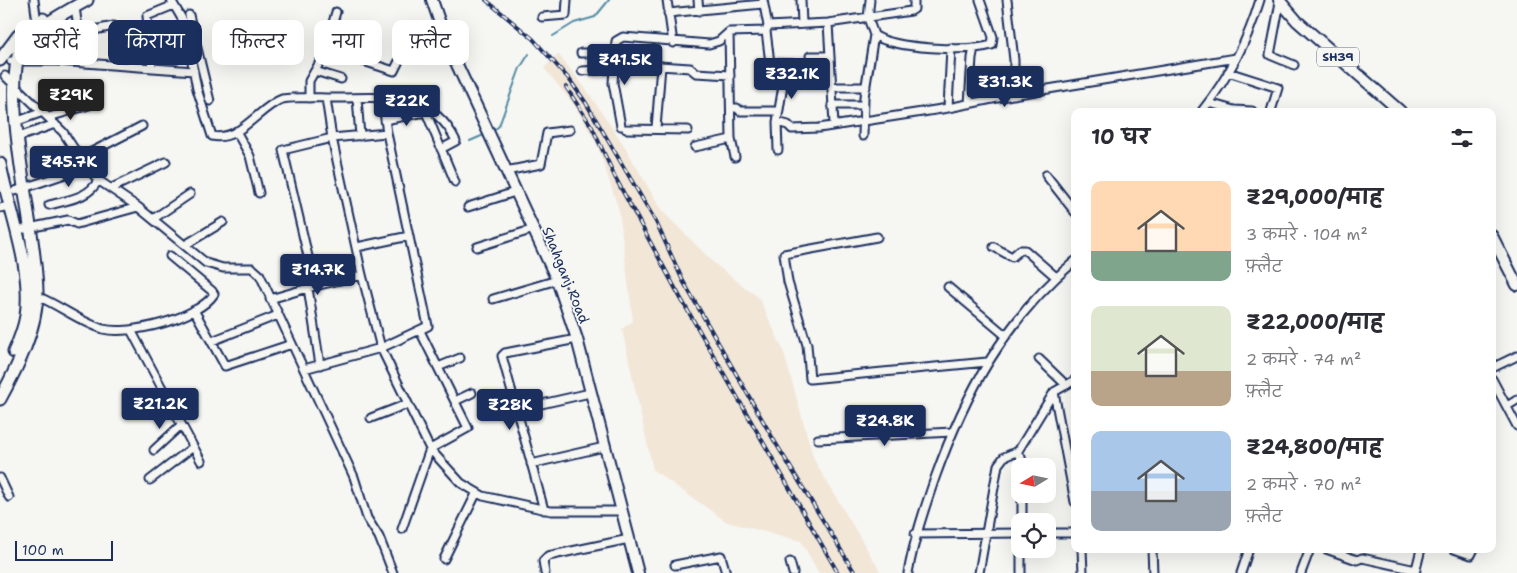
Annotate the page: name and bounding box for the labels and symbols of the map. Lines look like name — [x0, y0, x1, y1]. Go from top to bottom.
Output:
pin: ₹41.5K — [584, 44, 666, 86]
road number: SH39 — [1317, 48, 1359, 66]
pin: ₹32.1K — [751, 58, 833, 100]
pin: ₹31.3K — [964, 66, 1046, 108]
pin: ₹29K — [41, 78, 101, 121]
pin: ₹22K — [377, 84, 437, 127]
pin: ₹45.7K — [28, 146, 110, 188]
street label: Shahganj Road — [538, 224, 594, 326]
pin: ₹14.7K — [277, 254, 359, 296]
pin: ₹21.2K — [119, 388, 201, 430]
pin: ₹28K — [480, 388, 540, 431]
pin: ₹24.8K — [844, 404, 926, 447]
north arrow — [1011, 458, 1056, 502]
scale bar — [15, 538, 112, 561]

